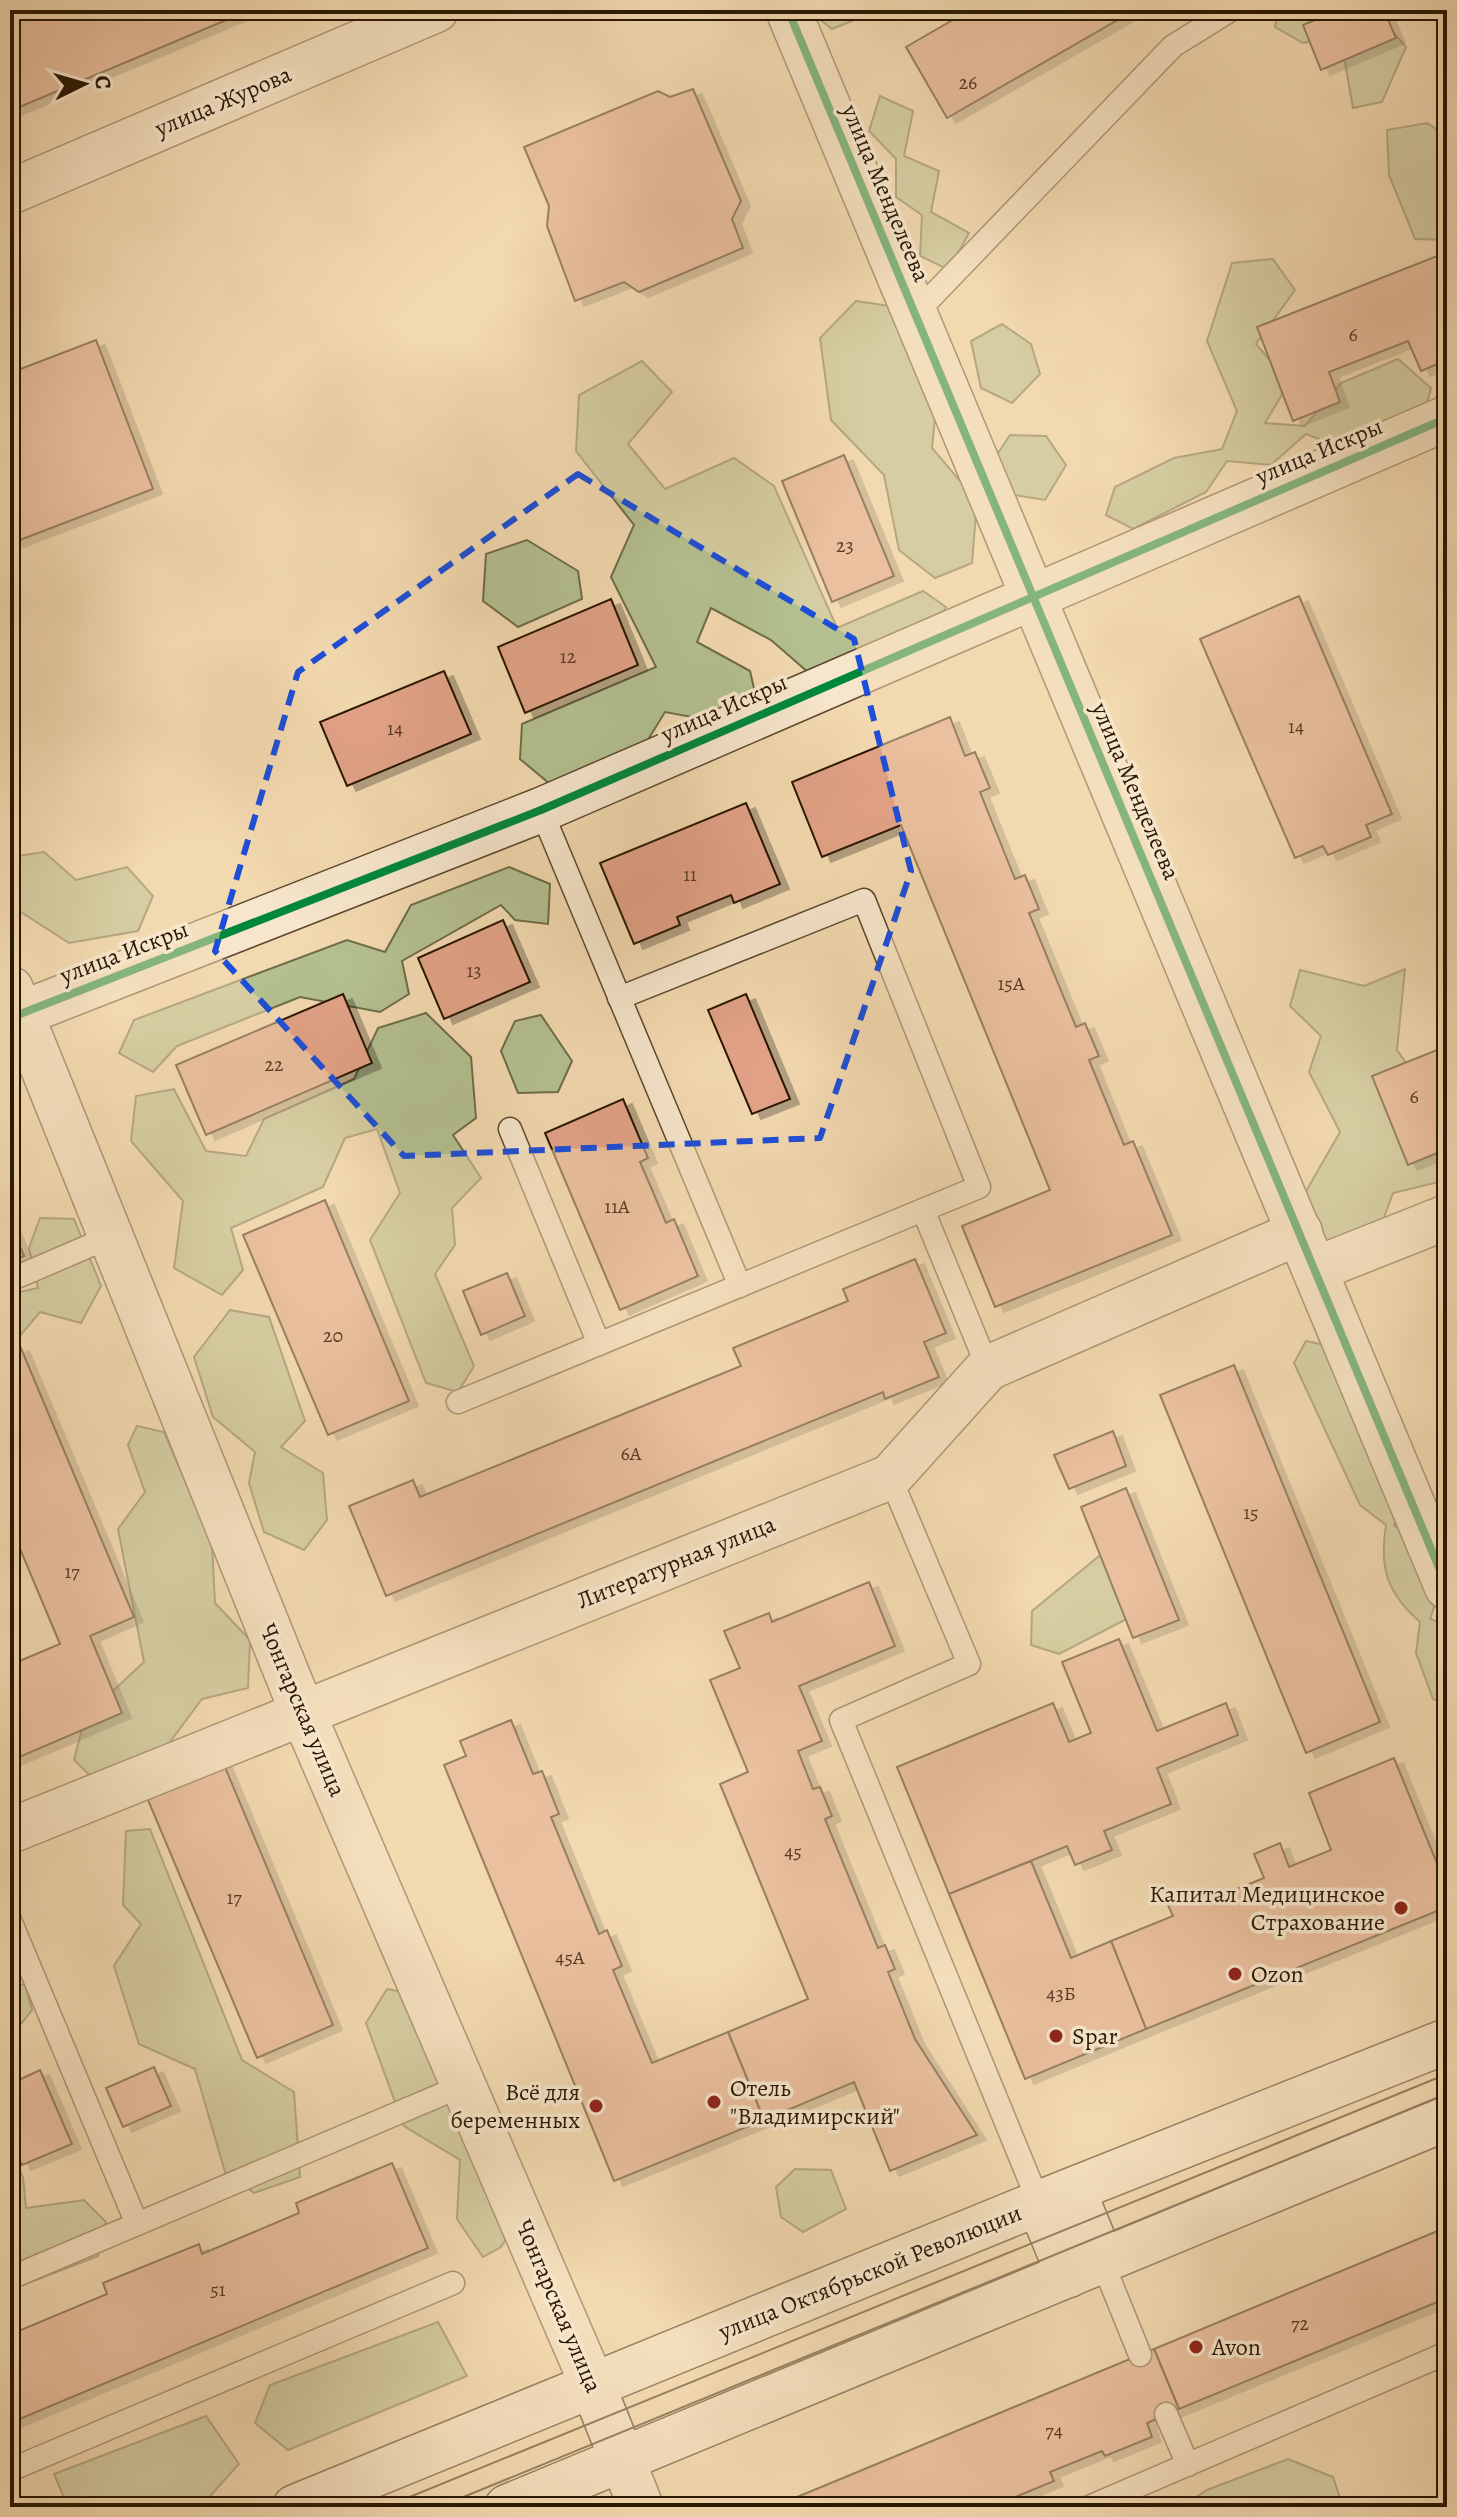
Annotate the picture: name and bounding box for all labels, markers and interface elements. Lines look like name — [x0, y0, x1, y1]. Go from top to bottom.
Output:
north arrow — [44, 44, 124, 124]
street label: улица Журова — [149, 58, 296, 145]
house number: 26 — [959, 69, 977, 96]
text: С — [87, 74, 118, 90]
street label: улица Менделеева — [834, 98, 938, 287]
house number: 6 — [1348, 321, 1358, 348]
street label: улица Искры — [1250, 410, 1387, 493]
house number: 23 — [836, 532, 854, 559]
house number: 12 — [560, 643, 577, 670]
street label: улица Искры — [655, 666, 792, 751]
street label: улица Менделеева — [1084, 696, 1188, 885]
house number: 14 — [1288, 713, 1304, 740]
house number: 14 — [387, 715, 403, 742]
house number: 11 — [683, 861, 697, 888]
street label: улица Искры — [54, 913, 193, 992]
house number: 13 — [466, 957, 482, 984]
house number: 15А — [997, 970, 1025, 997]
house number: 22 — [265, 1051, 284, 1078]
house number: 6 — [1409, 1083, 1419, 1110]
house number: 11А — [604, 1193, 630, 1220]
house number: 20 — [323, 1322, 343, 1349]
house number: 6А — [621, 1440, 642, 1467]
house number: 15 — [1243, 1499, 1259, 1526]
street label: Литературная улица — [572, 1508, 780, 1616]
house number: 17 — [64, 1558, 80, 1585]
street label: Чонгарская улица — [252, 1619, 354, 1801]
house number: 45 — [784, 1838, 802, 1865]
place label: Капитал Медицинское Страхование — [1149, 1878, 1385, 1938]
house number: 17 — [226, 1884, 242, 1911]
marker: Капитал Медицинское Страхование — [1392, 1899, 1410, 1917]
house number: 45А — [555, 1944, 585, 1971]
place label: Ozon — [1251, 1958, 1304, 1990]
marker: Ozon — [1226, 1965, 1244, 1983]
house number: 43Б — [1046, 1980, 1076, 2007]
place label: Spar — [1072, 2020, 1118, 2052]
marker: Spar — [1047, 2027, 1065, 2045]
place label: Отель "Владимирский" — [730, 2072, 900, 2132]
place label: Всё для беременных — [450, 2076, 580, 2136]
marker: Отель "Владимирский" — [705, 2093, 723, 2111]
marker: Всё для беременных — [587, 2097, 605, 2115]
street label: улица Октябрьской Революции — [713, 2196, 1026, 2348]
street label: Чонгарская улица — [508, 2215, 610, 2397]
house number: 51 — [210, 2276, 226, 2303]
house number: 72 — [1291, 2310, 1309, 2337]
place label: Avon — [1211, 2331, 1261, 2363]
marker: Avon — [1187, 2338, 1205, 2356]
house number: 74 — [1045, 2417, 1063, 2444]

